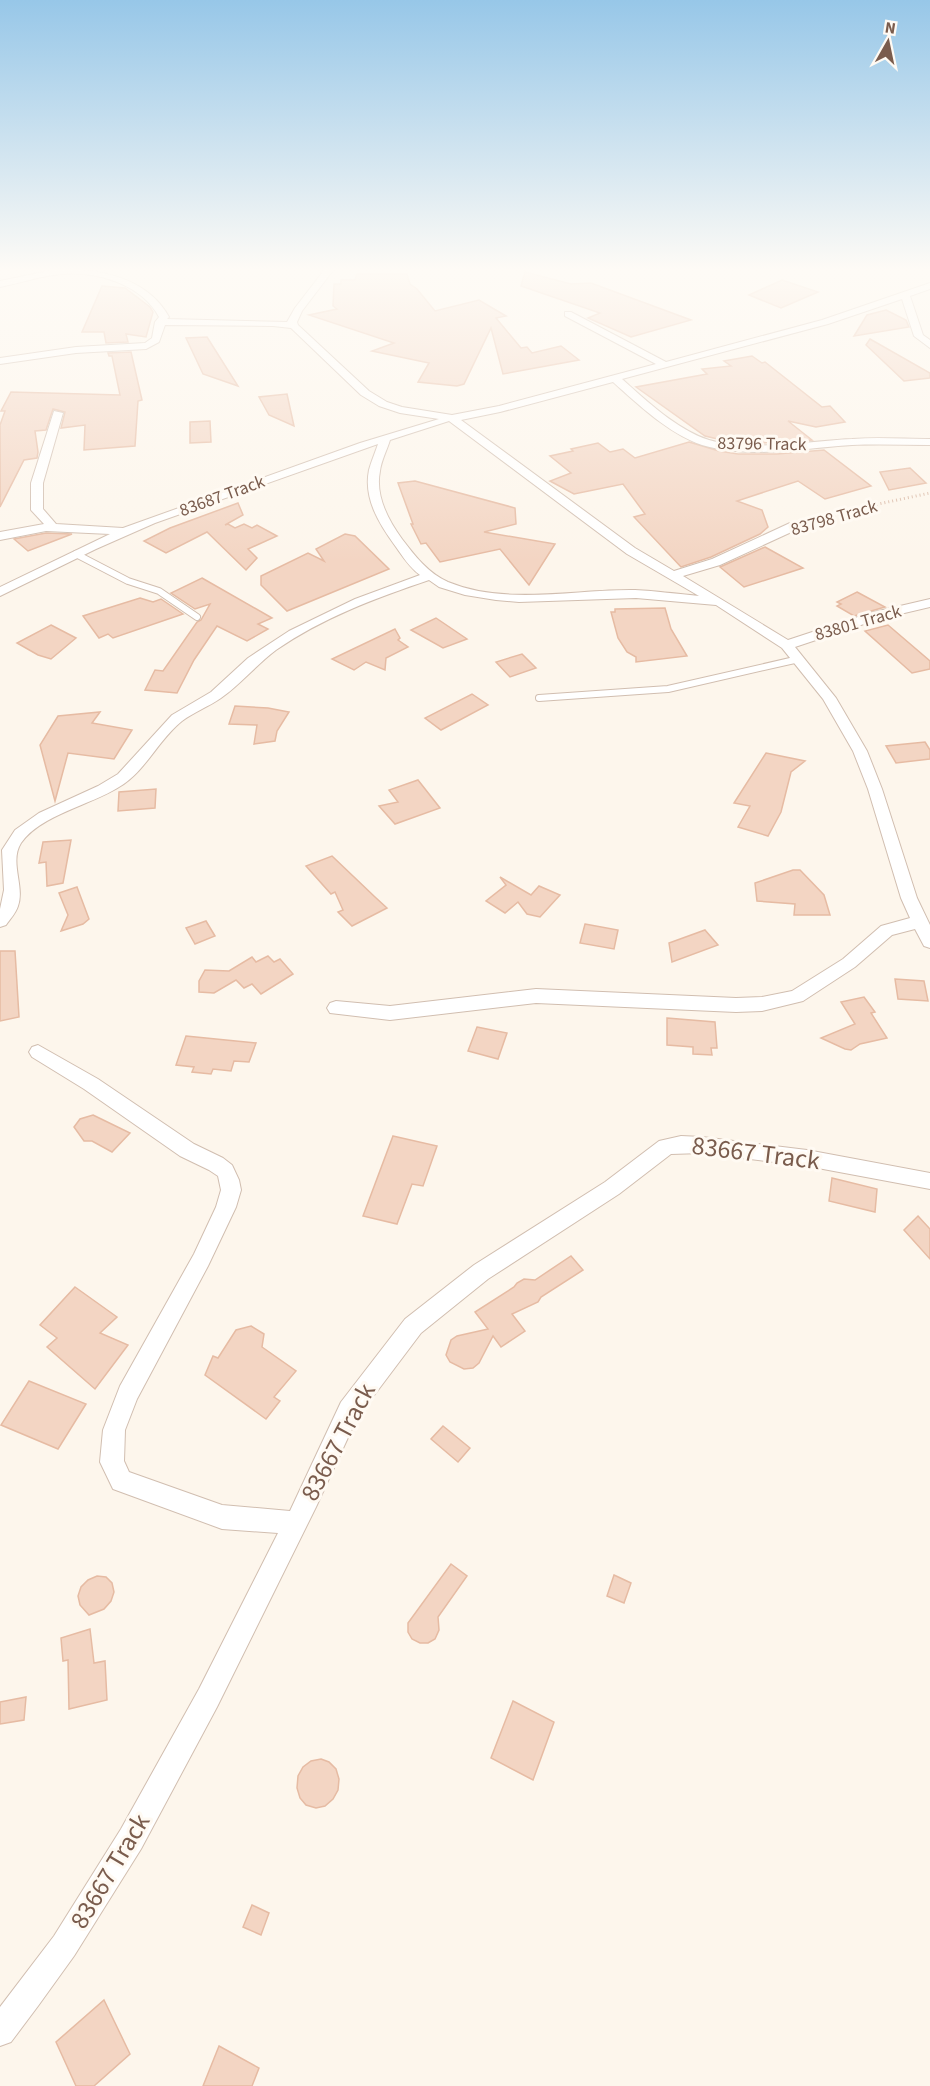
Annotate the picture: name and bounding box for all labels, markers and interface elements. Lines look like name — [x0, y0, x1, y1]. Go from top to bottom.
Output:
north arrow — [858, 12, 918, 72]
text: N — [883, 16, 897, 40]
street label: 83796 Track — [717, 431, 807, 457]
street label: 83687 Track — [176, 469, 268, 523]
street label: 83798 Track — [788, 494, 880, 542]
street label: 83801 Track — [812, 599, 904, 647]
street label: 83667 Track — [690, 1127, 822, 1179]
street label: 83667 Track — [291, 1376, 385, 1508]
street label: 83667 Track — [61, 1806, 159, 1936]

